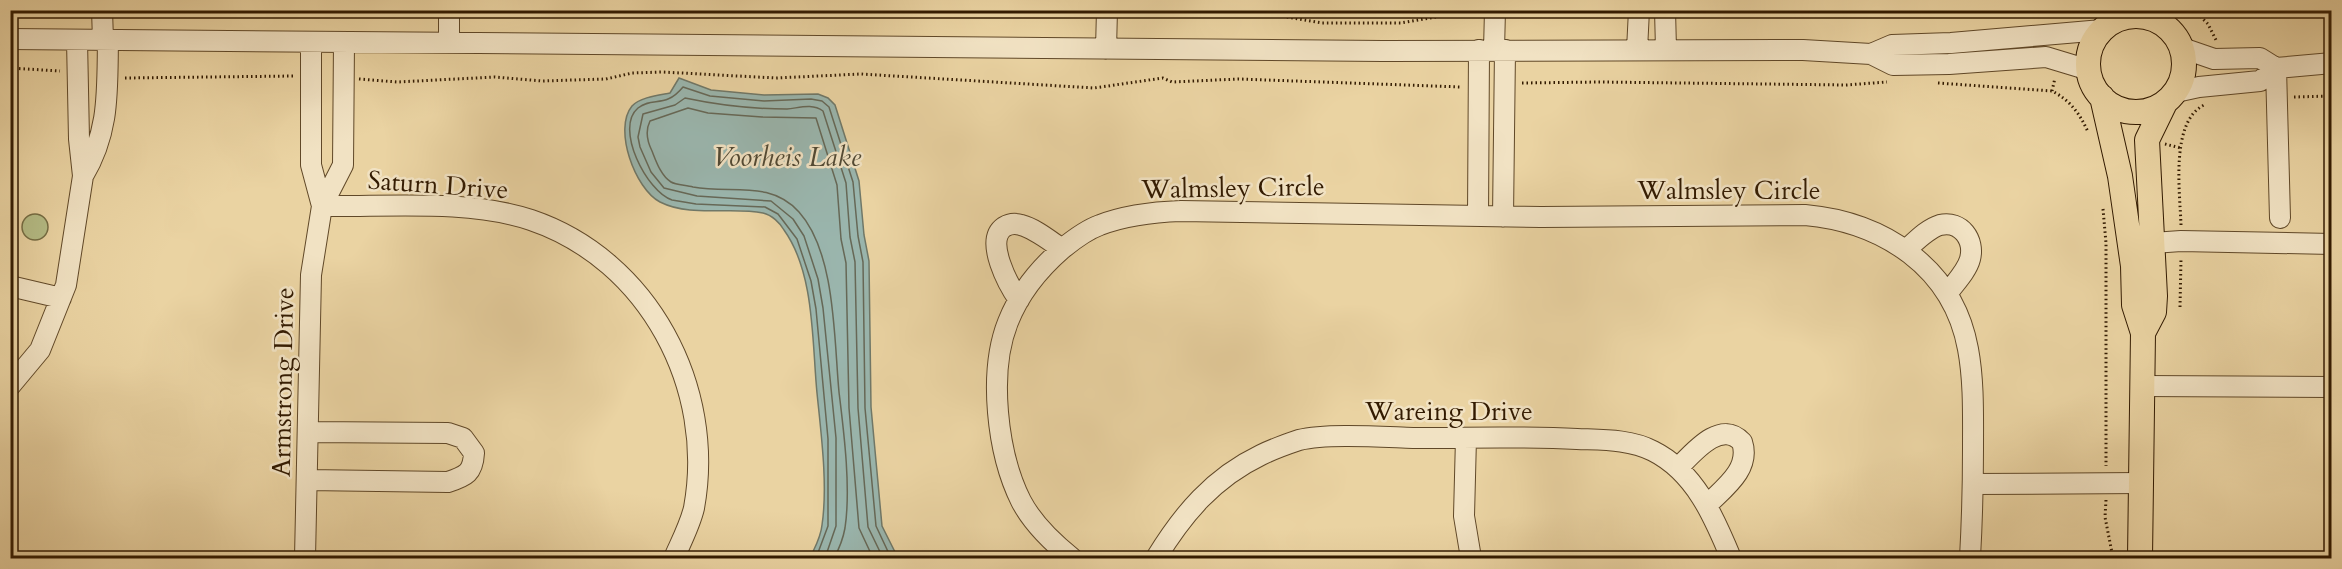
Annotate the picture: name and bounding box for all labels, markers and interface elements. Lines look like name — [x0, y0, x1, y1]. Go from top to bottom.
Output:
water label: Voorheis Lake — [713, 139, 862, 176]
street label: Saturn Drive — [367, 163, 509, 207]
street label: Walmsley Circle — [1140, 169, 1325, 207]
street label: Walmsley Circle — [1636, 173, 1821, 208]
street label: Armstrong Drive — [264, 287, 302, 477]
street label: Wareing Drive — [1364, 394, 1533, 429]

